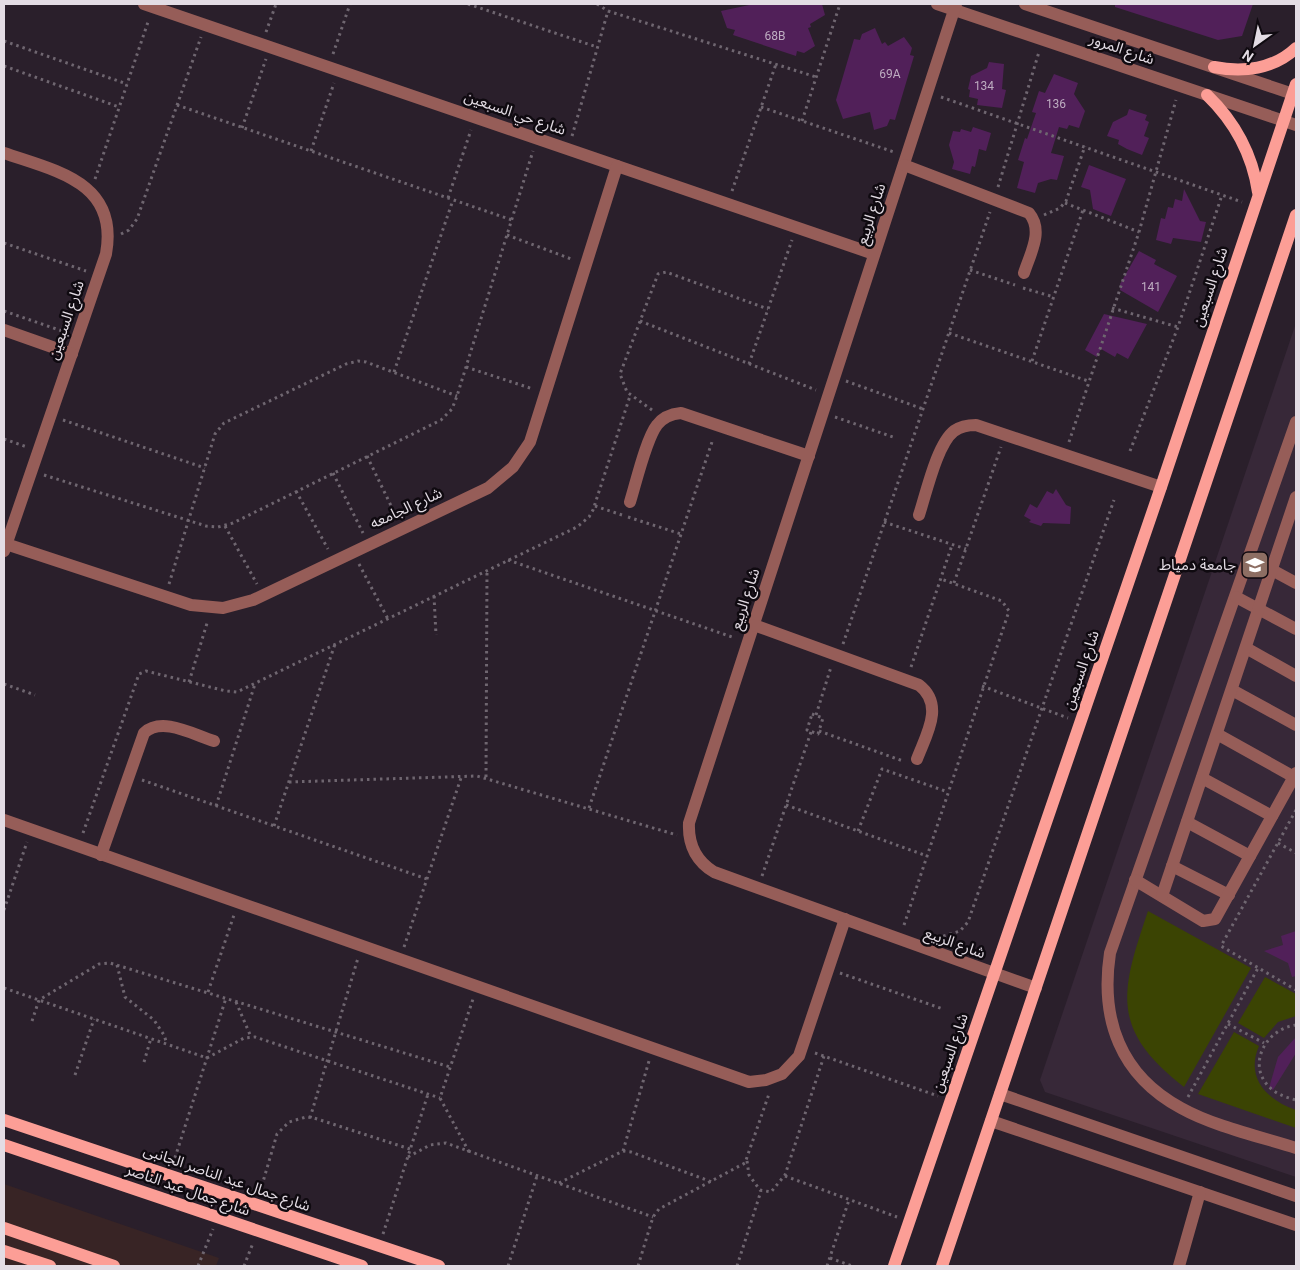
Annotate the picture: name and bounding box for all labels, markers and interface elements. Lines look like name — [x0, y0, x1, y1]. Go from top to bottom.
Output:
north arrow — [1230, 20, 1280, 70]
house number: 68B — [765, 29, 785, 43]
street label: شارع المرور — [1085, 29, 1157, 71]
text: N — [1239, 46, 1256, 65]
house number: 69A — [879, 67, 901, 81]
house number: 134 — [974, 79, 994, 93]
street label: شارع حي السبعين — [461, 87, 568, 142]
house number: 136 — [1046, 97, 1066, 111]
street label: شارع الربيع — [853, 181, 892, 248]
street label: شارع السبعين — [1189, 245, 1234, 330]
street label: شارع السبعين — [44, 278, 91, 363]
house number: 141 — [1141, 280, 1161, 294]
street label: شارع الجامعه — [367, 483, 446, 535]
school or university icon: جامعة دمياط — [1240, 550, 1270, 580]
place label: جامعة دمياط — [1159, 556, 1236, 574]
street label: شارع الربيع — [727, 566, 766, 633]
street label: شارع السبعين — [1059, 628, 1106, 713]
street label: شارع الربيع — [921, 924, 988, 965]
street label: شارع السبعين — [928, 1011, 975, 1096]
street label: شارع جمال عبد الناصر الجانبى — [141, 1141, 313, 1215]
street label: شارع جمال عبد الناصر — [124, 1160, 252, 1220]

